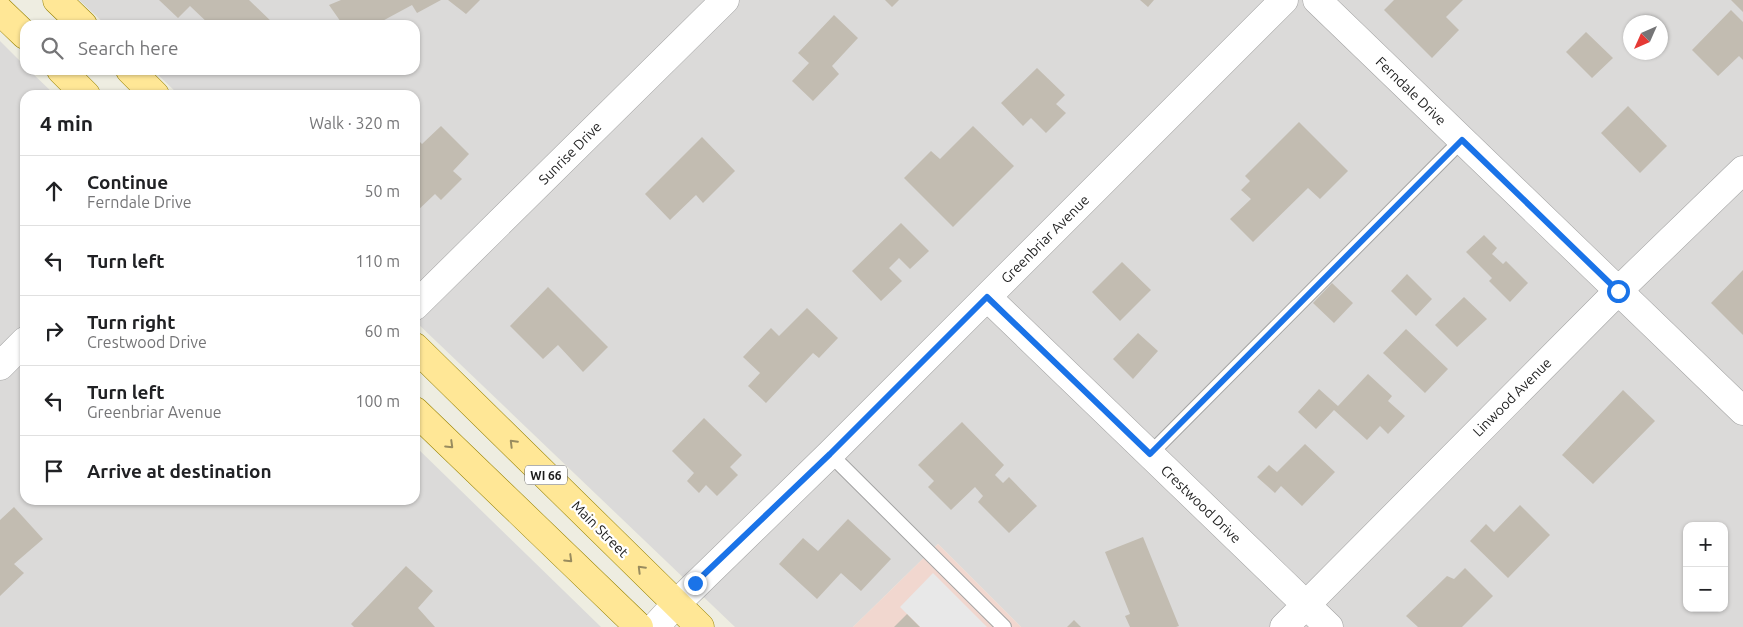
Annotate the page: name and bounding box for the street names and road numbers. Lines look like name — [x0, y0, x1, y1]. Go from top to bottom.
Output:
street label: Ferndale Drive — [1373, 53, 1449, 129]
street label: Sunrise Drive — [535, 118, 605, 188]
street label: Greenbriar Avenue — [998, 192, 1092, 286]
street label: Linwood Avenue — [1469, 354, 1555, 440]
street label: Crestwood Drive — [1158, 462, 1244, 546]
road number: WI 66 — [525, 466, 567, 484]
street label: Main Street — [569, 498, 632, 561]

